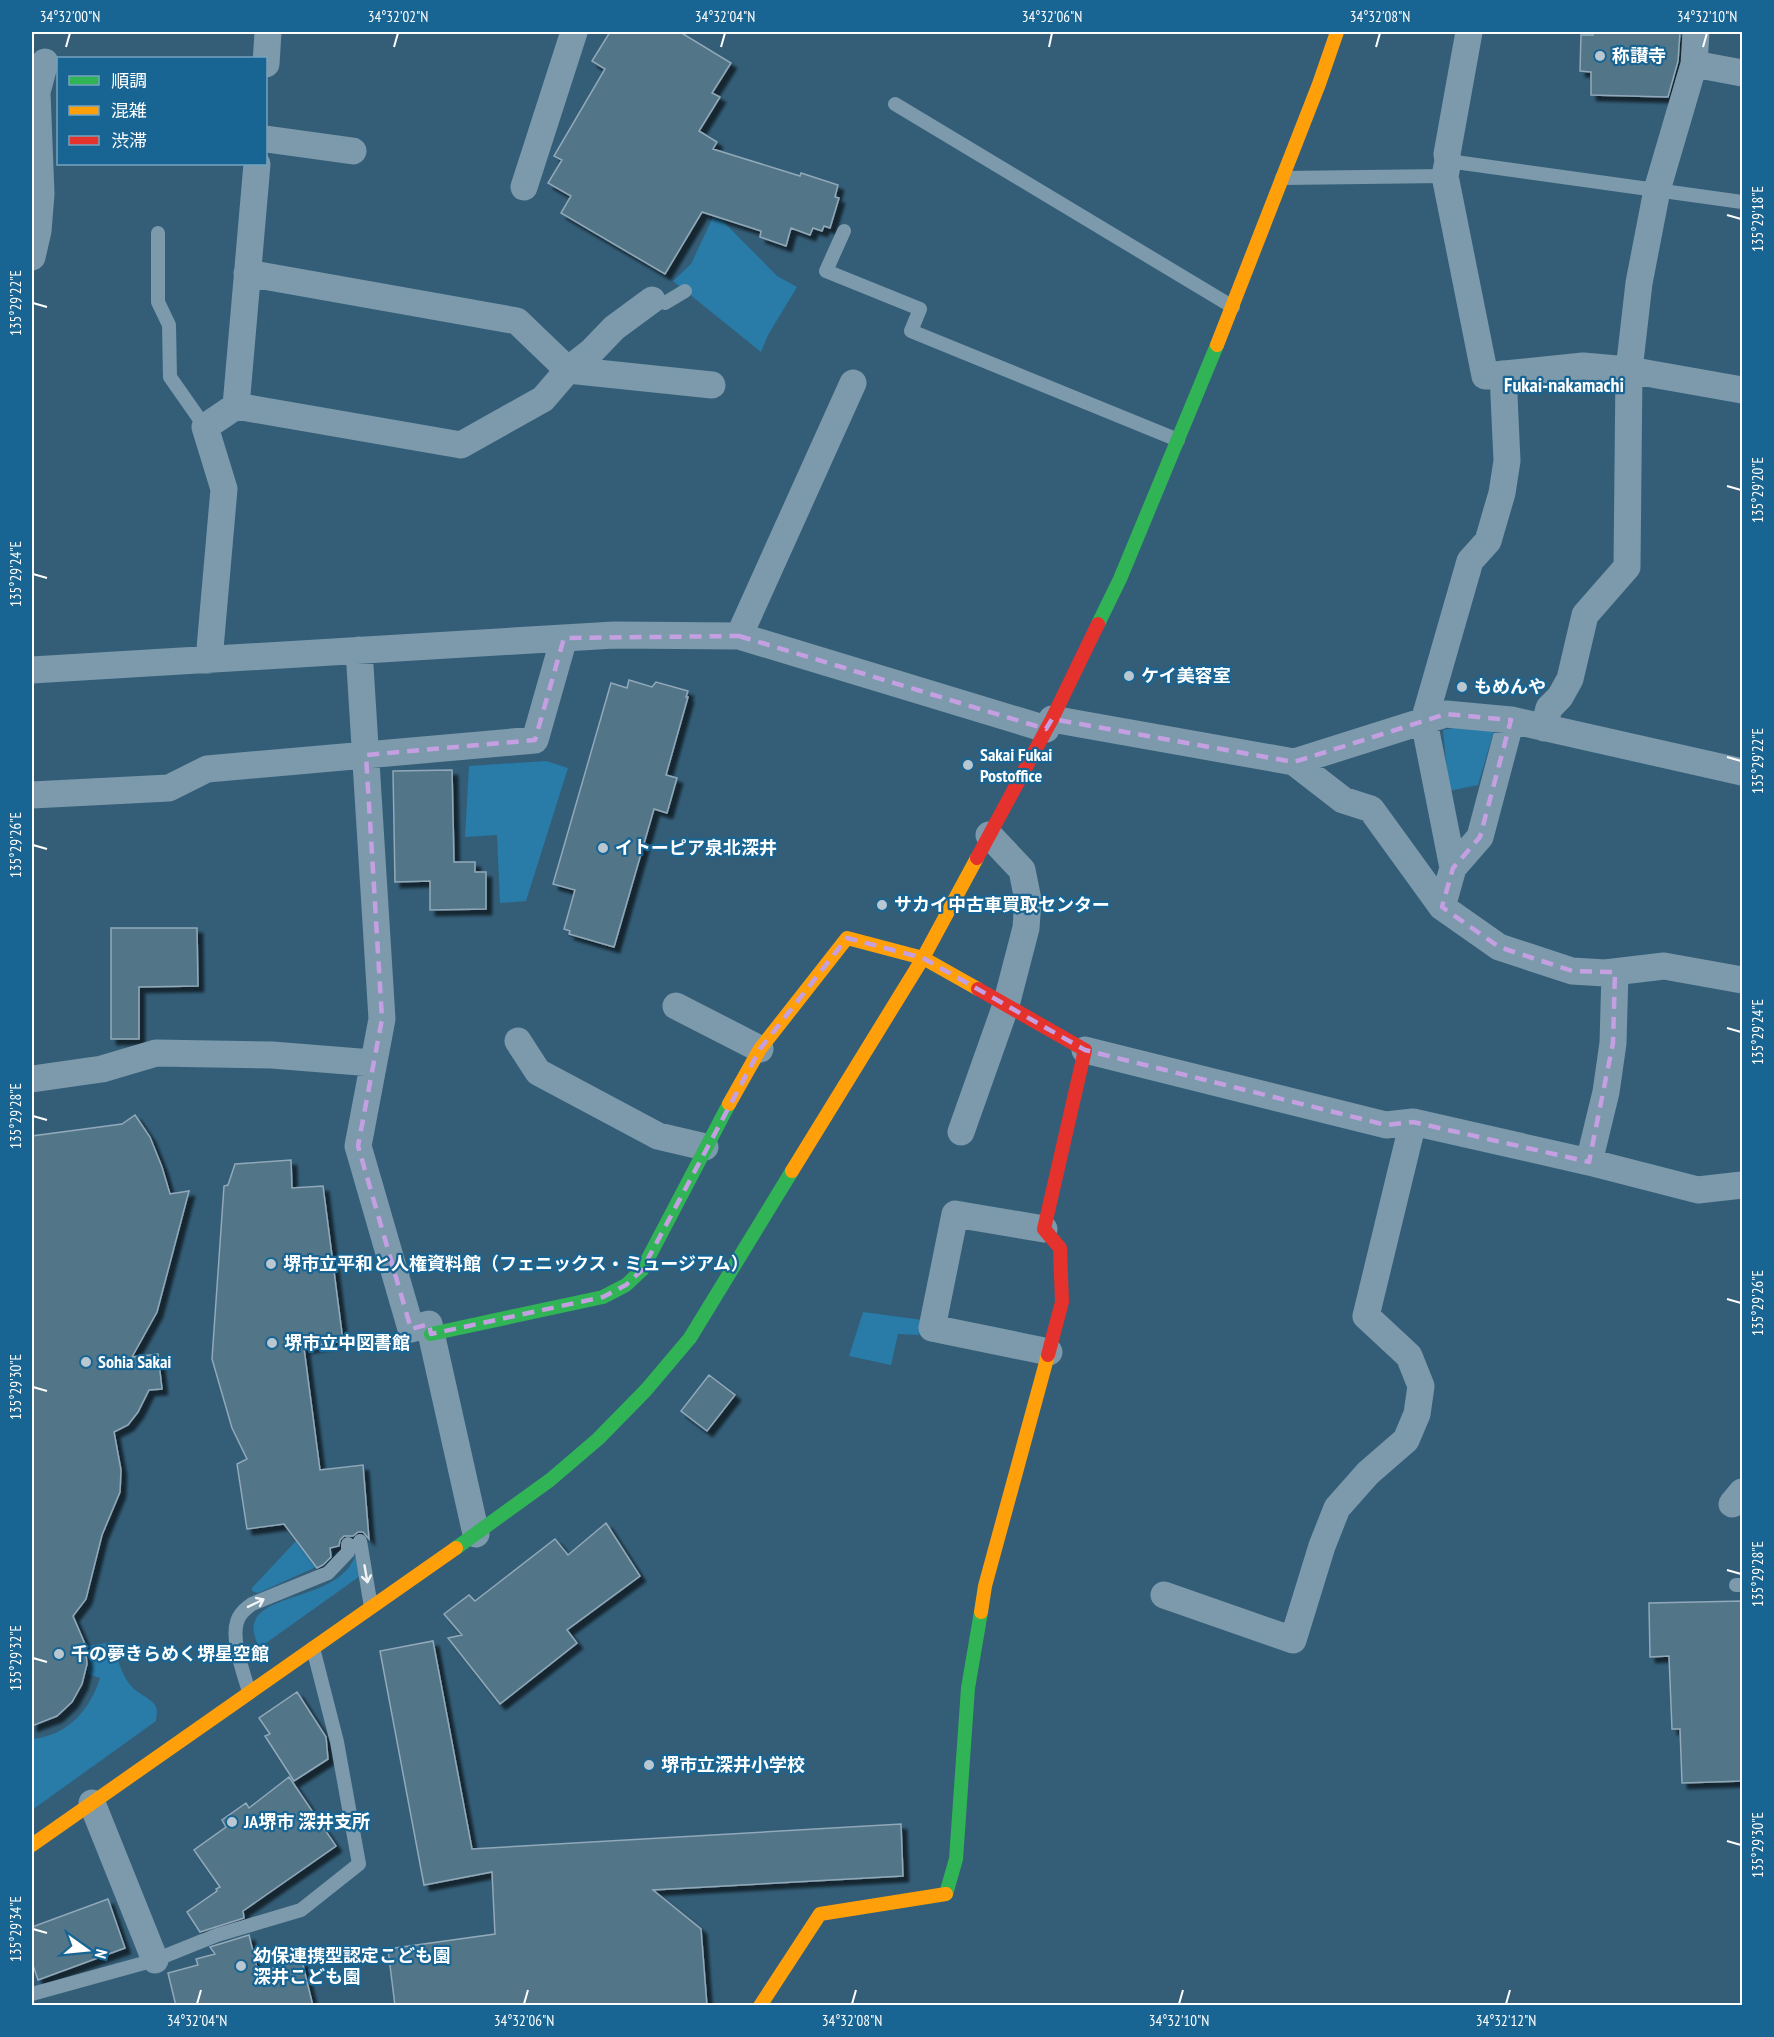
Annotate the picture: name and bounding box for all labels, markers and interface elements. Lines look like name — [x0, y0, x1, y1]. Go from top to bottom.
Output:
text: 34°32'00"N — [40, 7, 100, 26]
text: 34°32'02"N — [368, 7, 428, 26]
text: 34°32'04"N — [695, 7, 755, 26]
text: 34°32'06"N — [1022, 7, 1082, 26]
text: 34°32'08"N — [1350, 7, 1410, 26]
text: 34°32'10"N — [1677, 7, 1737, 26]
place label: 称讃寺 — [1612, 44, 1666, 67]
marker: 称讃寺 — [1593, 49, 1607, 63]
legend — [57, 57, 267, 165]
text: 順調 — [111, 69, 147, 92]
text: 混雑 — [111, 99, 147, 122]
text: 渋滞 — [111, 129, 147, 152]
text: 135°29'18"E — [1748, 186, 1767, 252]
text: 135°29'22"E — [6, 270, 25, 336]
district label: Fukai-nakamachi — [1504, 372, 1624, 398]
text: 135°29'20"E — [1748, 457, 1767, 523]
text: 135°29'24"E — [6, 541, 25, 607]
place label: ケイ美容室 — [1141, 664, 1231, 687]
marker: ケイ美容室 — [1122, 669, 1136, 683]
place label: もめんや — [1474, 675, 1546, 698]
marker: もめんや — [1455, 680, 1469, 694]
text: 135°29'22"E — [1748, 728, 1767, 794]
place label: Sakai Fukai Postoffice — [980, 743, 1052, 787]
marker: Sakai Fukai Postoffice — [961, 758, 975, 772]
text: 135°29'26"E — [6, 812, 25, 878]
place label: イトーピア泉北深井 — [615, 836, 777, 859]
marker: イトーピア泉北深井 — [596, 841, 610, 855]
place label: サカイ中古車買取センター — [894, 893, 1110, 916]
marker: サカイ中古車買取センター — [875, 898, 889, 912]
text: 135°29'24"E — [1748, 999, 1767, 1065]
text: 135°29'28"E — [6, 1083, 25, 1149]
place label: 堺市立平和と人権資料館（フェニックス・ミュージアム） — [283, 1252, 749, 1275]
marker: 堺市立平和と人権資料館（フェニックス・ミュージアム） — [264, 1257, 278, 1271]
text: 135°29'26"E — [1748, 1270, 1767, 1336]
place label: 堺市立中図書館 — [284, 1331, 410, 1354]
marker: 堺市立中図書館 — [265, 1336, 279, 1350]
place label: Sohia Sakai — [98, 1350, 171, 1373]
text: 135°29'30"E — [6, 1354, 25, 1420]
marker: Sohia Sakai — [79, 1355, 93, 1369]
text: 135°29'28"E — [1748, 1541, 1767, 1607]
one-way arrow — [361, 1563, 372, 1583]
one-way arrow — [247, 1597, 265, 1609]
text: 135°29'32"E — [6, 1625, 25, 1691]
place label: 千の夢きらめく堺星空館 — [71, 1642, 269, 1665]
marker: 千の夢きらめく堺星空館 — [52, 1647, 66, 1661]
place label: 堺市立深井小学校 — [661, 1753, 805, 1776]
marker: 堺市立深井小学校 — [642, 1758, 656, 1772]
place label: JA堺市 深井支所 — [243, 1810, 370, 1833]
text: 135°29'30"E — [1748, 1812, 1767, 1878]
marker: JA堺市 深井支所 — [225, 1815, 239, 1829]
text: 135°29'34"E — [6, 1896, 25, 1962]
north arrow — [57, 1920, 117, 1980]
place label: 幼保連携型認定こども園 深井こども園 — [253, 1944, 451, 1988]
text: N — [91, 1947, 112, 1961]
marker: 幼保連携型認定こども園 深井こども園 — [234, 1959, 248, 1973]
text: 34°32'04"N — [167, 2011, 227, 2030]
text: 34°32'06"N — [494, 2011, 554, 2030]
text: 34°32'08"N — [822, 2011, 882, 2030]
text: 34°32'10"N — [1149, 2011, 1209, 2030]
text: 34°32'12"N — [1476, 2011, 1536, 2030]

